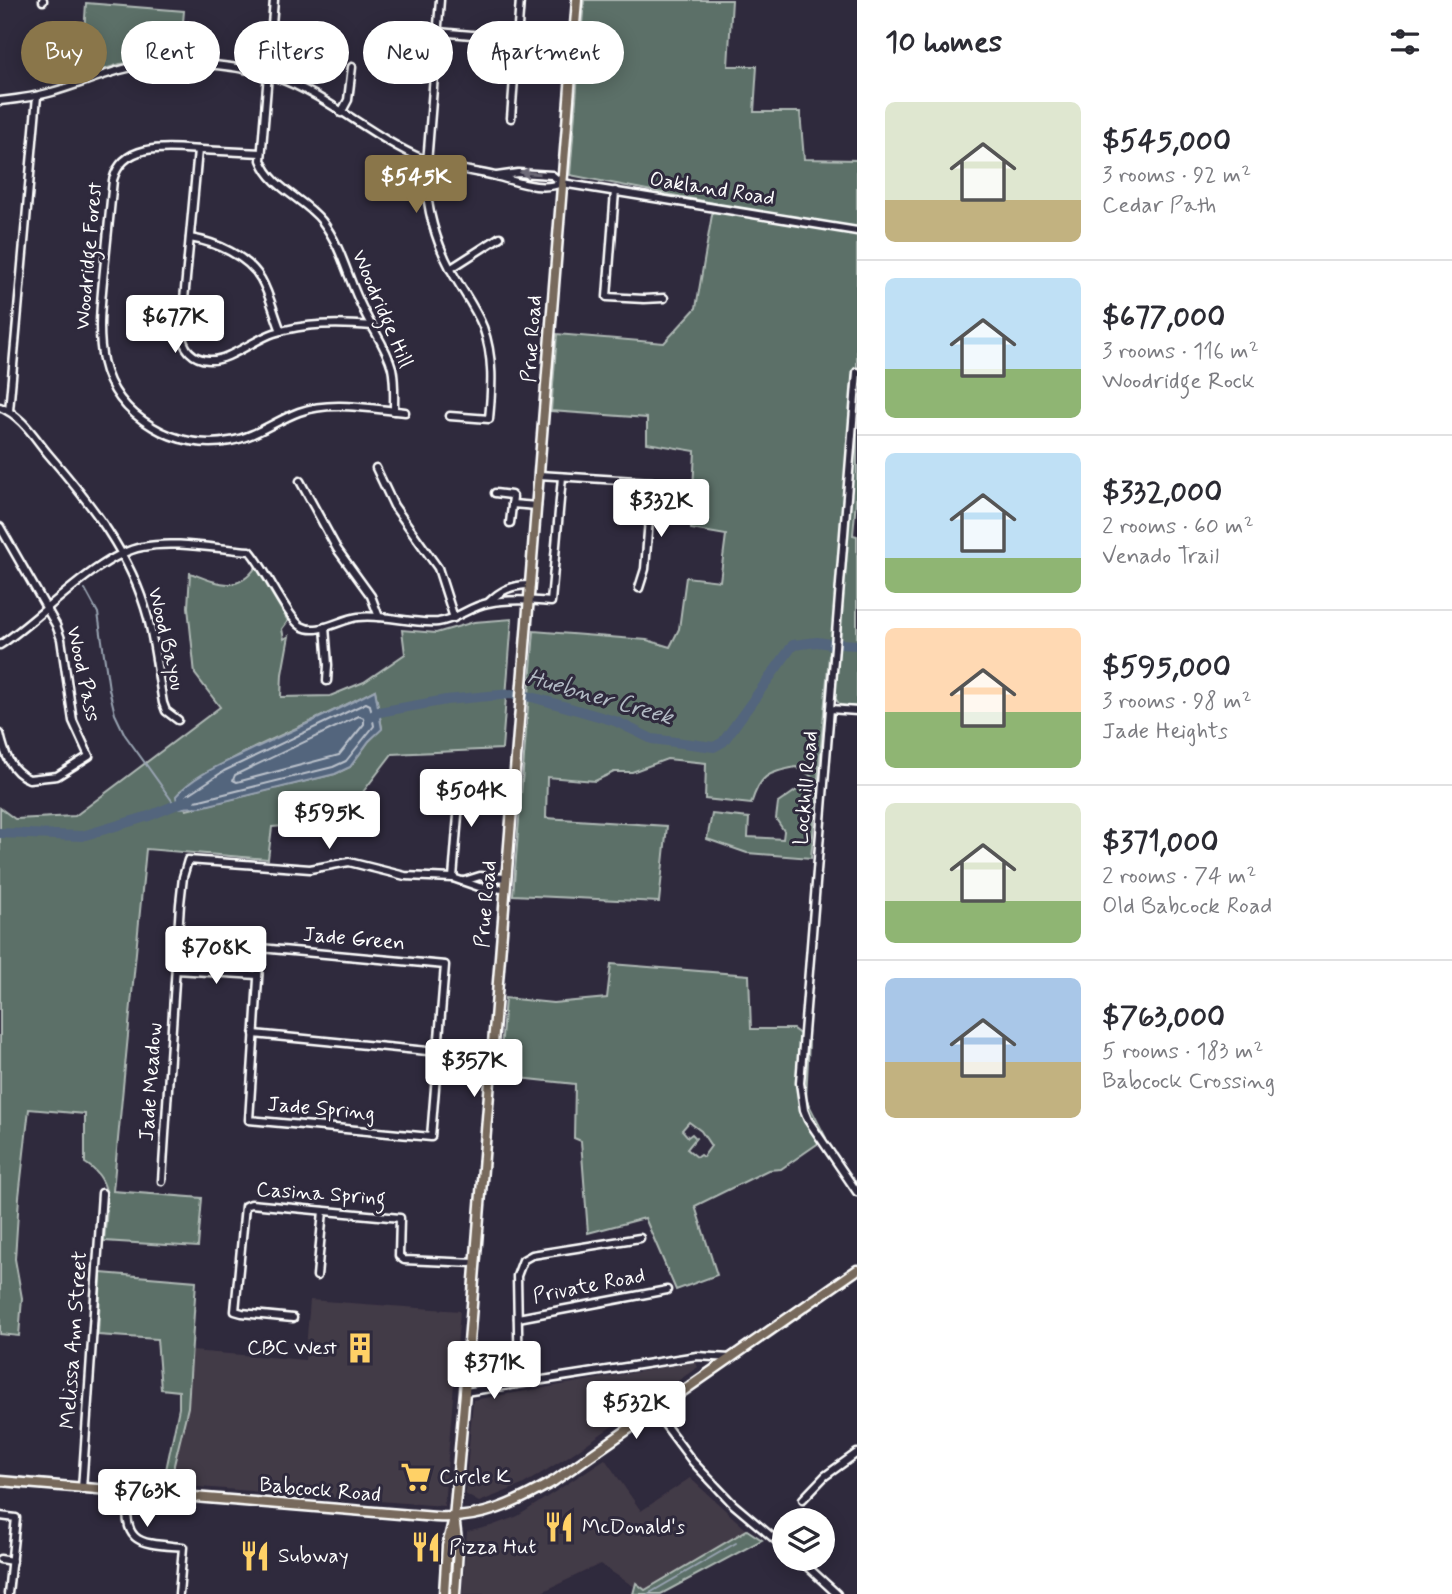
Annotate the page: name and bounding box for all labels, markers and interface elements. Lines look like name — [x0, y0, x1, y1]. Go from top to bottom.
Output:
chip: Buy — [21, 21, 107, 84]
chip: Rent — [121, 21, 220, 84]
chip: Filters — [234, 21, 349, 84]
chip: New — [363, 21, 453, 84]
chip: Apartment — [467, 21, 624, 84]
text: 10 homes — [885, 23, 1002, 62]
icon: filters — [1386, 23, 1424, 61]
text: $545,000 — [1102, 122, 1231, 161]
icon: home — [941, 130, 1025, 214]
pin: $545K — [367, 156, 465, 215]
text: 3 rooms · 92 m² — [1102, 161, 1251, 191]
text: $545K — [381, 163, 451, 193]
street label: Oakland Road — [647, 165, 777, 213]
one-way arrow — [518, 168, 540, 179]
street label: Woodridge Forest — [69, 180, 111, 331]
text: Cedar Path — [1102, 191, 1216, 221]
street label: Woodridge Hill — [343, 246, 419, 373]
street label: Prue Road — [515, 294, 549, 384]
pin: $677K — [126, 296, 224, 355]
text: $677,000 — [1102, 298, 1225, 337]
text: $677K — [142, 303, 208, 333]
icon: home — [941, 306, 1025, 390]
text: 3 rooms · 116 m² — [1102, 337, 1259, 367]
text: Woodridge Rock — [1102, 367, 1255, 397]
text: $332,000 — [1102, 473, 1222, 512]
pin: $332K — [612, 480, 710, 539]
icon: home — [941, 481, 1025, 565]
text: $332K — [629, 487, 693, 517]
text: 2 rooms · 60 m² — [1102, 512, 1254, 542]
text: Venado Trail — [1102, 542, 1219, 572]
street label: Wood Bayou — [141, 585, 191, 693]
street label: Wood Pass — [59, 624, 107, 724]
text: $595,000 — [1102, 648, 1231, 687]
icon: home — [941, 656, 1025, 740]
water label: Huebner Creek — [524, 663, 678, 733]
text: 3 rooms · 98 m² — [1102, 687, 1252, 717]
text: Jade Heights — [1102, 717, 1228, 747]
street label: Lockhill Road — [787, 730, 825, 846]
pin: $504K — [422, 770, 520, 829]
text: $504K — [436, 777, 506, 807]
pin: $595K — [280, 792, 378, 851]
text: $595K — [294, 799, 364, 829]
text: $371,000 — [1102, 823, 1218, 862]
icon: home — [941, 831, 1025, 915]
street label: Prue Road — [468, 859, 504, 949]
text: 2 rooms · 74 m² — [1102, 862, 1257, 892]
text: Old Babcock Road — [1102, 892, 1272, 922]
street label: Jade Green — [302, 921, 406, 957]
pin: $708K — [167, 926, 265, 986]
text: $708K — [181, 934, 251, 964]
text: $763,000 — [1102, 998, 1225, 1037]
icon: home — [941, 1006, 1025, 1090]
street label: Jade Meadow — [133, 1022, 169, 1142]
text: 5 rooms · 183 m² — [1102, 1037, 1263, 1067]
pin: $357K — [425, 1040, 523, 1099]
text: $357K — [441, 1047, 507, 1077]
text: Babcock Crossing — [1102, 1067, 1275, 1097]
street label: Jade Spring — [266, 1090, 376, 1128]
street label: Casina Spring — [255, 1176, 387, 1214]
street label: Melissa Ann Street — [54, 1250, 94, 1430]
street label: Private Road — [531, 1261, 647, 1311]
building icon: CBC West — [343, 1331, 377, 1365]
place label: CBC West — [247, 1334, 337, 1362]
pin: $371K — [445, 1342, 543, 1401]
text: $371K — [464, 1349, 524, 1379]
pin: $532K — [587, 1382, 685, 1441]
text: $532K — [603, 1389, 670, 1419]
supermarket icon: Circle K — [399, 1460, 433, 1494]
place label: Circle K — [439, 1463, 511, 1491]
pin: $763K — [98, 1470, 196, 1529]
street label: Babcock Road — [258, 1471, 382, 1509]
text: $763K — [114, 1477, 180, 1507]
map controls — [772, 1508, 835, 1571]
button: layers — [772, 1508, 835, 1571]
restaurant icon: McDonald's — [542, 1510, 576, 1544]
place label: McDonald's — [582, 1513, 685, 1541]
restaurant icon: Pizza Hut — [409, 1530, 443, 1564]
place label: Pizza Hut — [449, 1533, 536, 1561]
restaurant icon: Subway — [238, 1539, 272, 1573]
place label: Subway — [278, 1542, 349, 1570]

